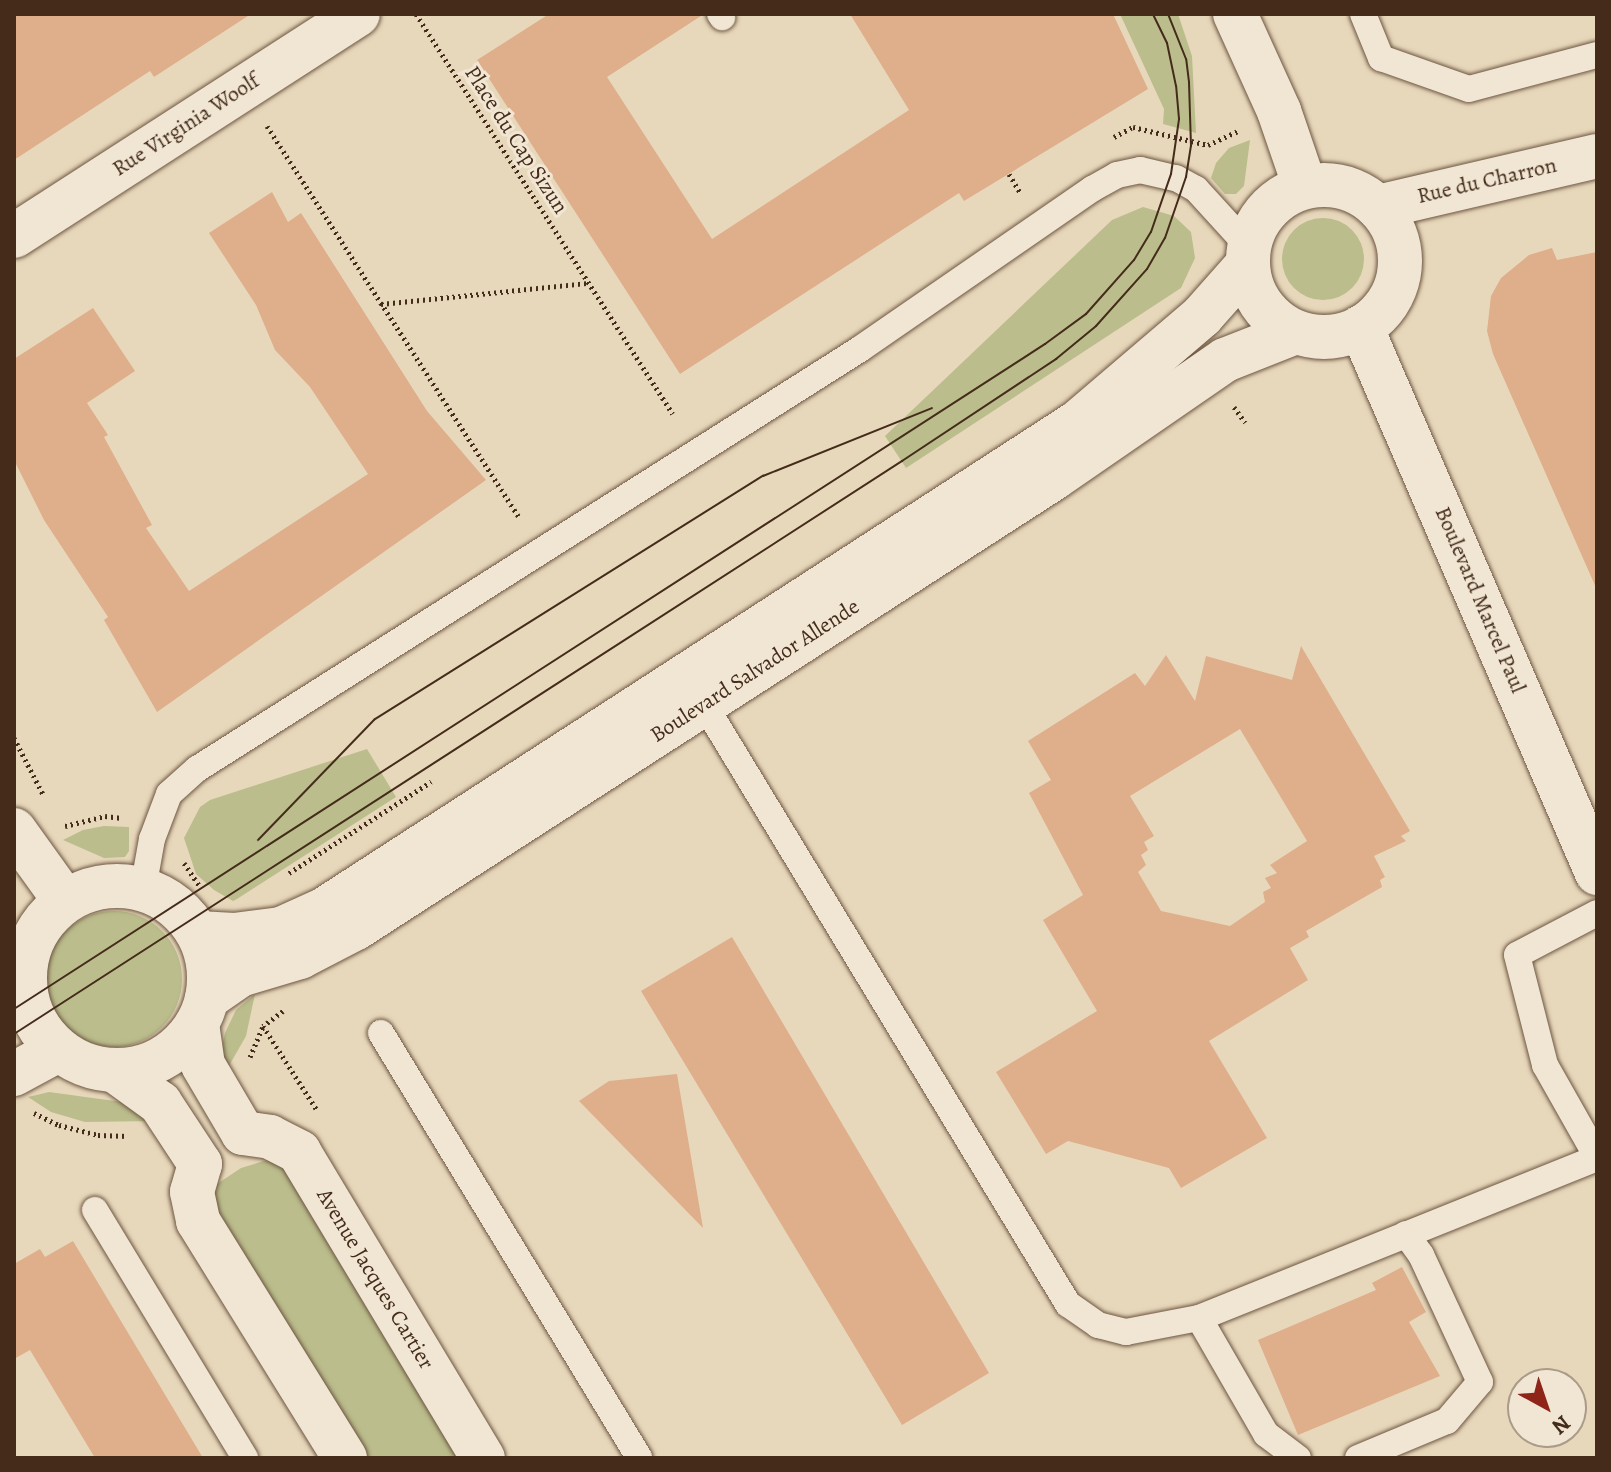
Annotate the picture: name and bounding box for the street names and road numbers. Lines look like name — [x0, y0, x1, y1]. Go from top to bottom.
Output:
street label: Place du Cap Sizun — [458, 61, 574, 219]
street label: Rue Virginia Woolf — [108, 68, 264, 182]
street label: Rue du Charron — [1415, 152, 1559, 210]
street label: Boulevard Marcel Paul — [1429, 503, 1531, 697]
street label: Boulevard Salvador Allende — [646, 594, 864, 748]
street label: Avenue Jacques Cartier — [311, 1184, 439, 1374]

